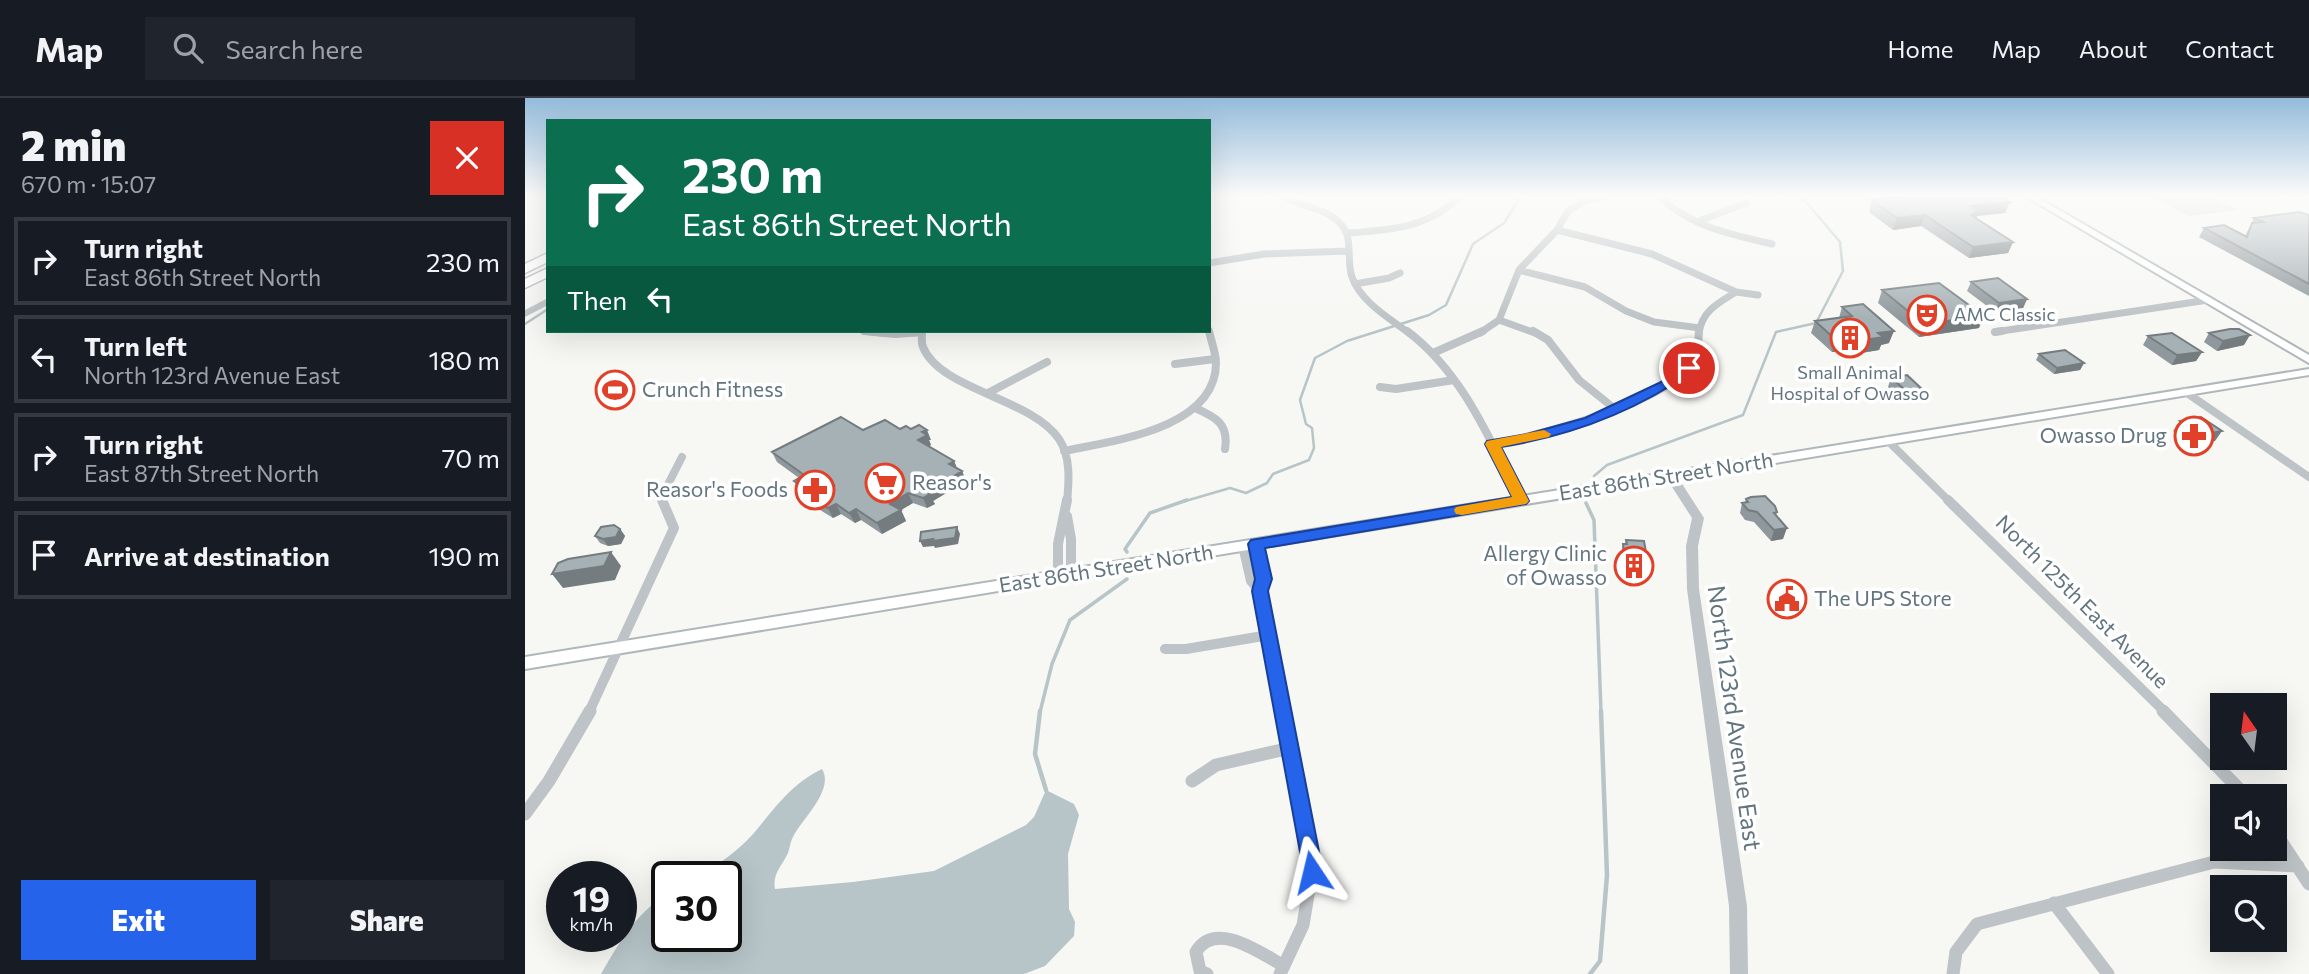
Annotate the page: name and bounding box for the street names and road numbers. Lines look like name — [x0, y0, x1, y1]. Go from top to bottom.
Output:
street label: East 86th Street North — [1557, 446, 1775, 505]
street label: North 125th East Avenue — [1991, 509, 2175, 693]
street label: East 86th Street North — [997, 538, 1215, 597]
street label: North 123rd Avenue East — [1703, 583, 1768, 852]

